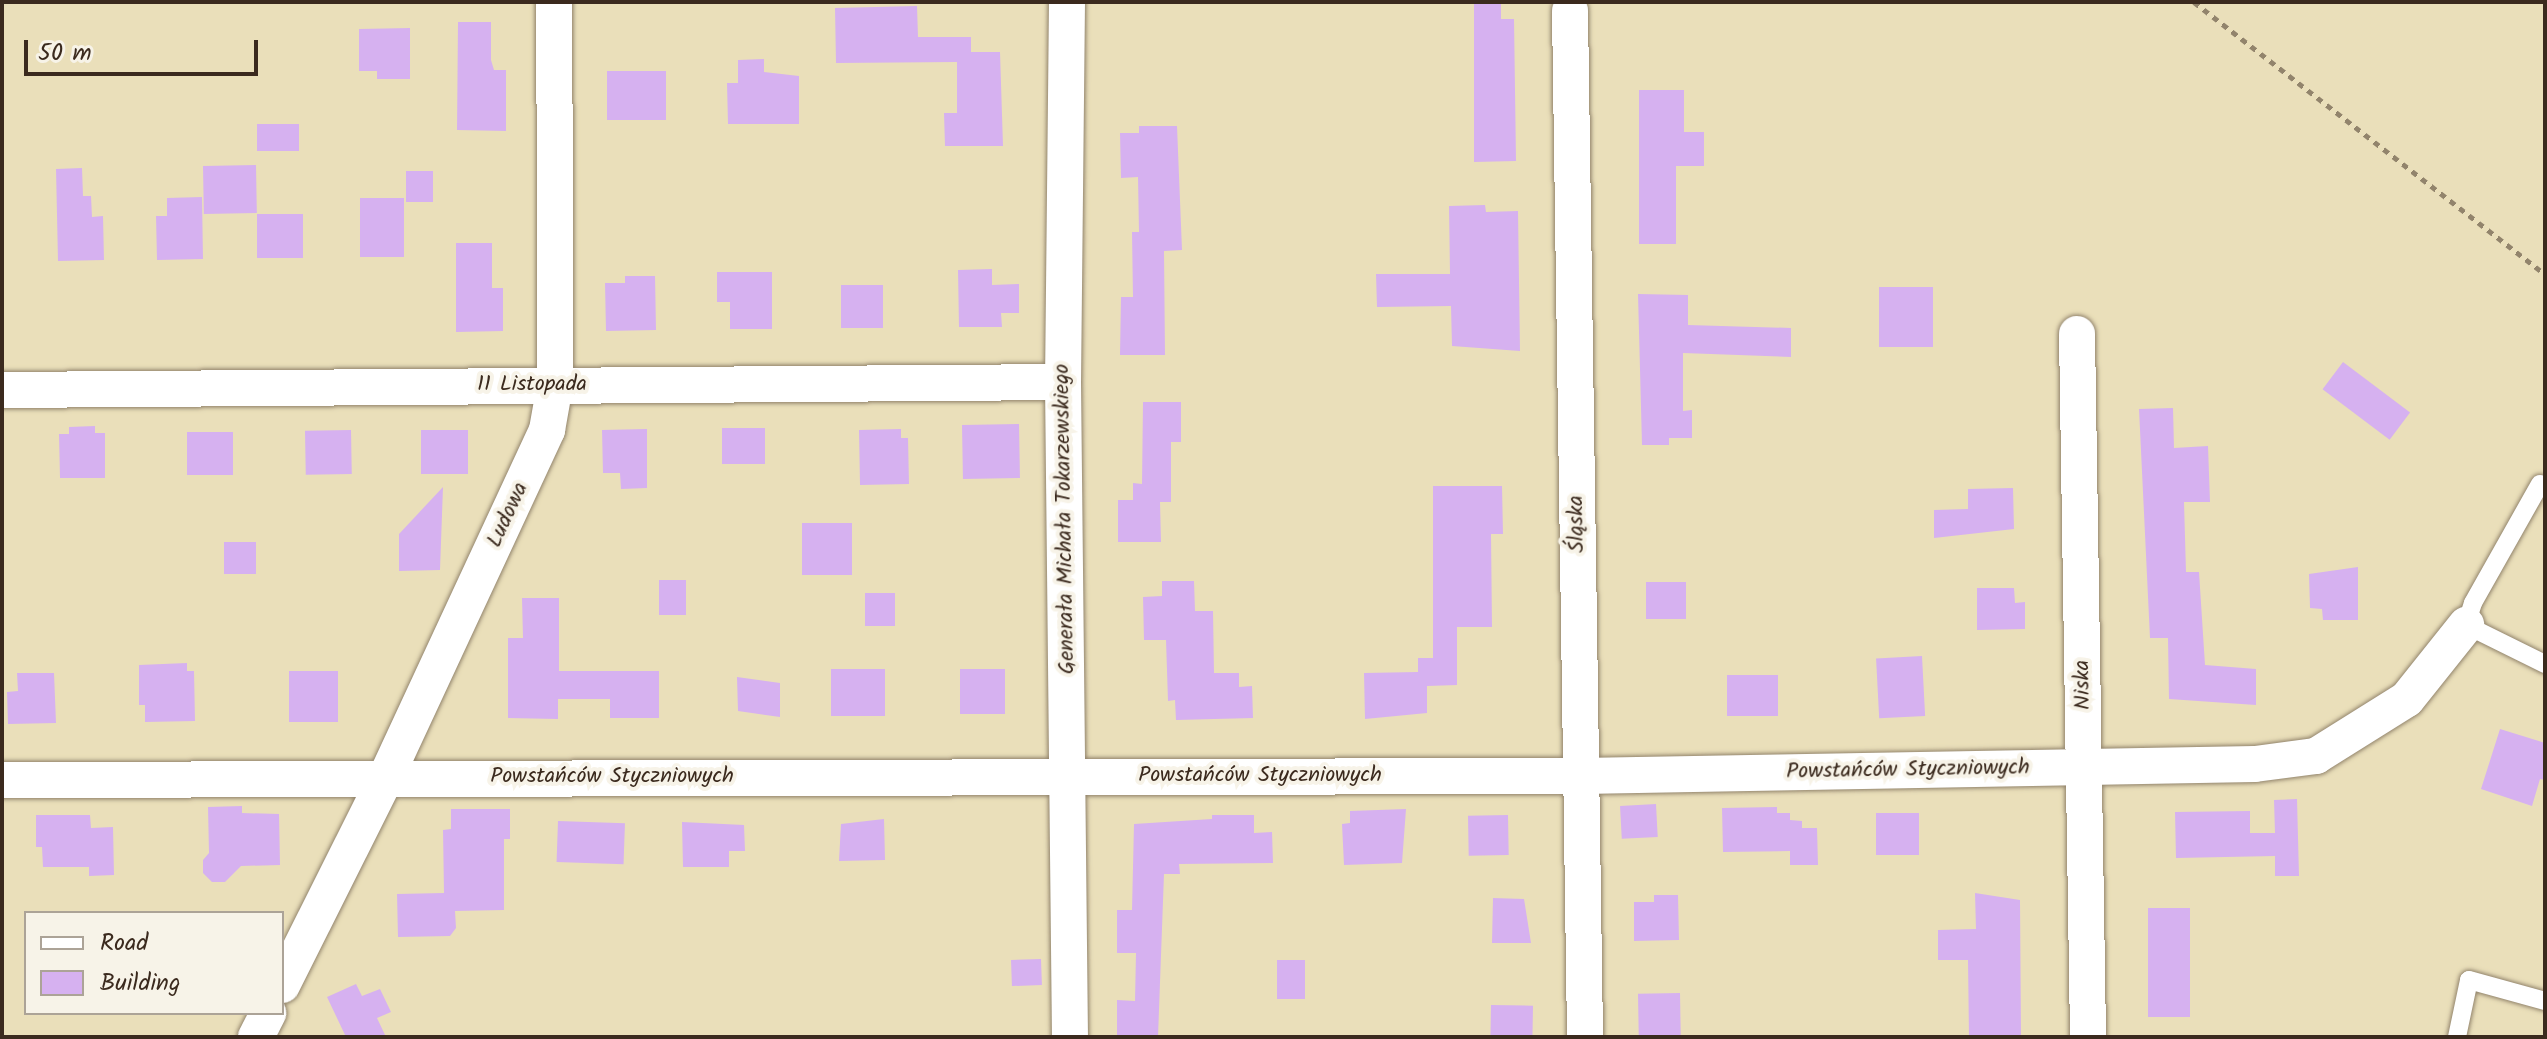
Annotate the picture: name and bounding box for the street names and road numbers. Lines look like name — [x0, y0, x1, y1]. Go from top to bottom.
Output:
street label: Generała Michała Tokarzewskiego — [1049, 364, 1081, 674]
street label: 11 Listopada — [477, 372, 587, 398]
street label: Ludowa — [482, 478, 534, 552]
street label: Śląska — [1563, 495, 1591, 553]
street label: Niska — [2069, 660, 2097, 710]
street label: Powstańców Styczniowych — [1786, 755, 2030, 785]
street label: Powstańców Styczniowych — [1138, 763, 1382, 789]
street label: Powstańców Styczniowych — [490, 764, 734, 790]

